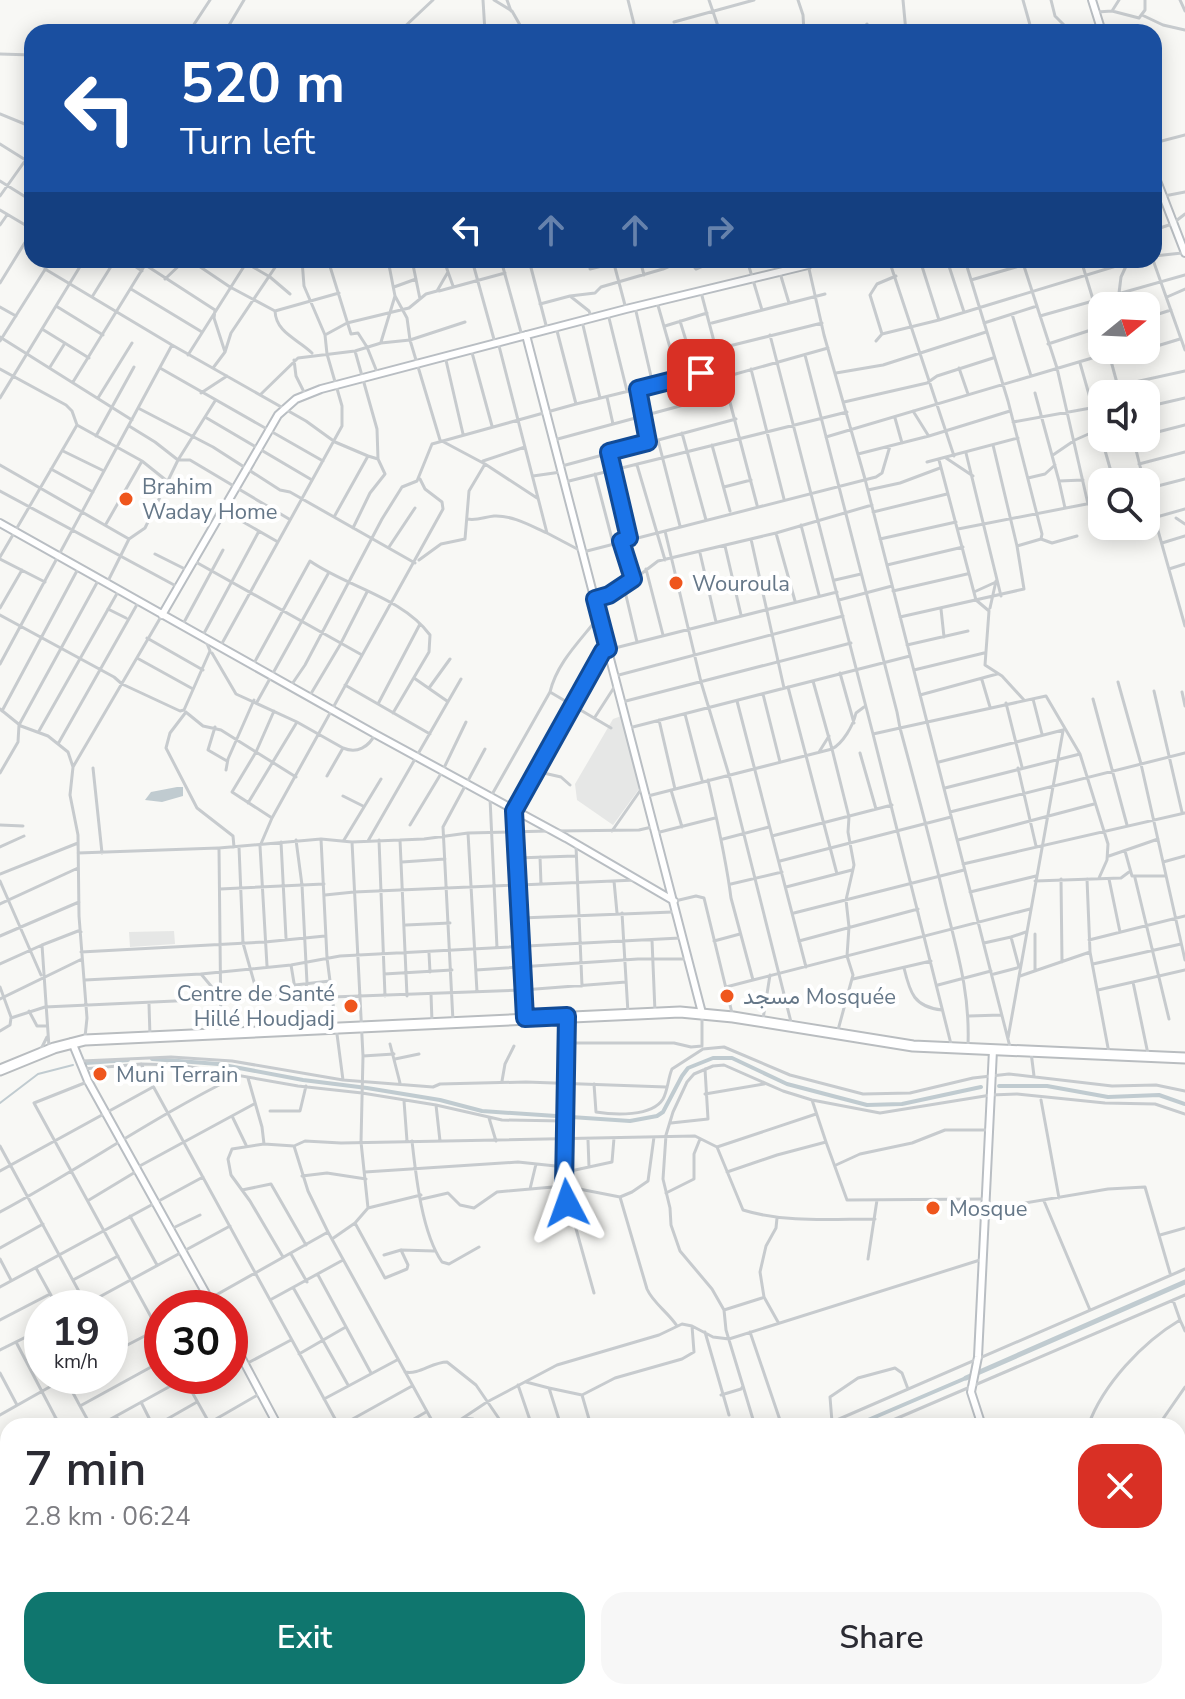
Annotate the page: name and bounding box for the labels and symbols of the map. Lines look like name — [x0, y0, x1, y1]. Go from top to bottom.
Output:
north arrow — [1088, 292, 1160, 364]
pin — [667, 339, 735, 407]
place label: Brahim Waday Home — [142, 472, 277, 527]
marker: Brahim Waday Home — [117, 490, 135, 508]
place label: Wouroula — [692, 569, 790, 599]
marker: Wouroula — [667, 574, 685, 592]
place label: Centre de Santé Hillé Houdjadj — [177, 979, 335, 1034]
place label: مسجد Mosquée — [743, 982, 896, 1012]
marker: مسجد Mosquée — [718, 987, 736, 1005]
marker: Centre de Santé Hillé Houdjadj — [342, 997, 360, 1015]
place label: Muni Terrain — [116, 1060, 239, 1090]
marker: Muni Terrain — [91, 1065, 109, 1083]
position arrow — [525, 1161, 609, 1245]
place label: Mosque — [949, 1194, 1028, 1224]
marker: Mosque — [924, 1199, 942, 1217]
speed limit sign: 30 — [144, 1290, 248, 1394]

